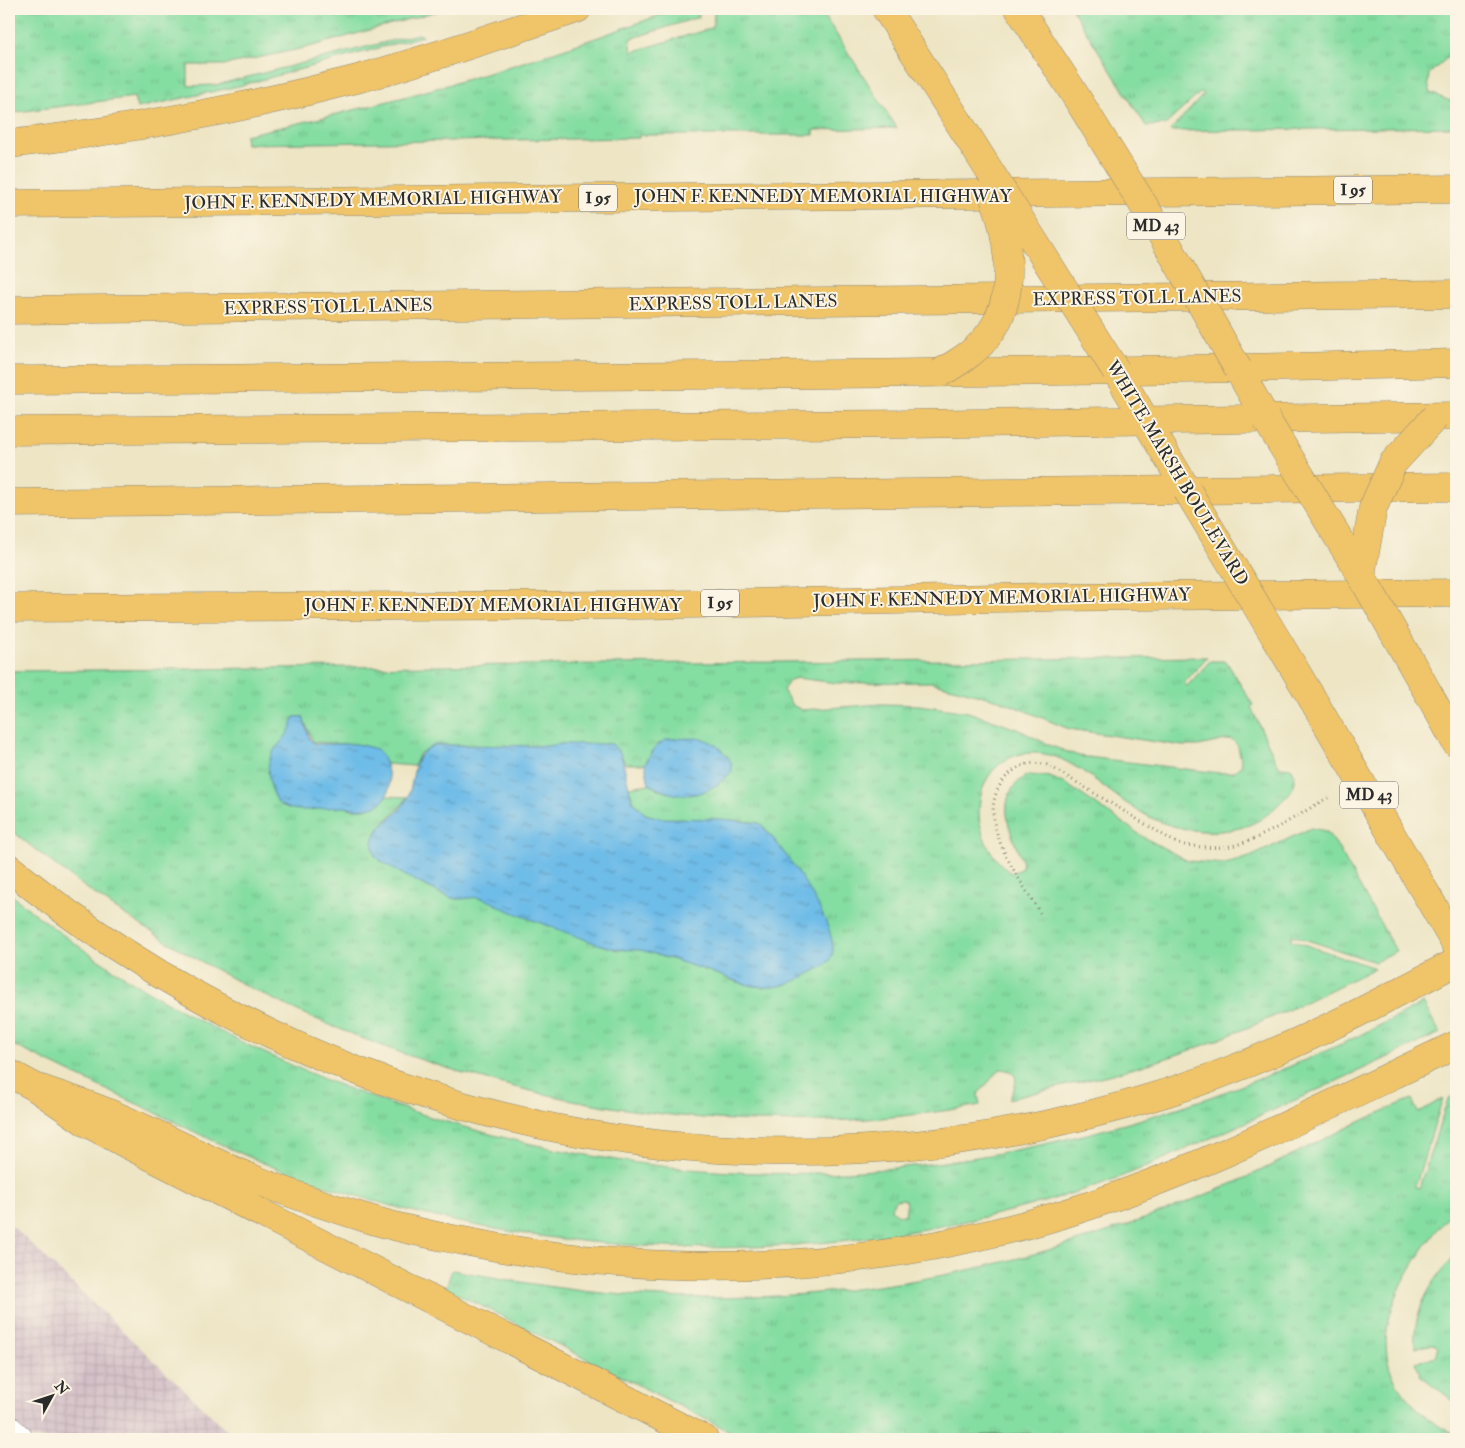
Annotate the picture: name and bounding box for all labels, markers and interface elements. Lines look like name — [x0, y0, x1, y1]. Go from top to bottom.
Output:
road number: I 95 — [1334, 176, 1372, 204]
road number: I 95 — [579, 184, 617, 212]
street label: JOHN F. KENNEDY MEMORIAL HIGHWAY — [183, 185, 563, 215]
street label: JOHN F. KENNEDY MEMORIAL HIGHWAY — [633, 185, 1013, 208]
road number: MD 43 — [1127, 212, 1185, 240]
street label: EXPRESS TOLL LANES — [1032, 285, 1242, 311]
street label: EXPRESS TOLL LANES — [628, 290, 838, 316]
street label: EXPRESS TOLL LANES — [223, 294, 433, 320]
street label: WHITE MARSH BOULEVARD — [1100, 355, 1254, 590]
street label: JOHN F. KENNEDY MEMORIAL HIGHWAY — [812, 583, 1192, 613]
road number: I 95 — [701, 590, 739, 616]
street label: JOHN F. KENNEDY MEMORIAL HIGHWAY — [303, 594, 683, 617]
road number: MD 43 — [1340, 782, 1398, 808]
north arrow — [28, 1370, 78, 1420]
text: N — [50, 1377, 72, 1399]

